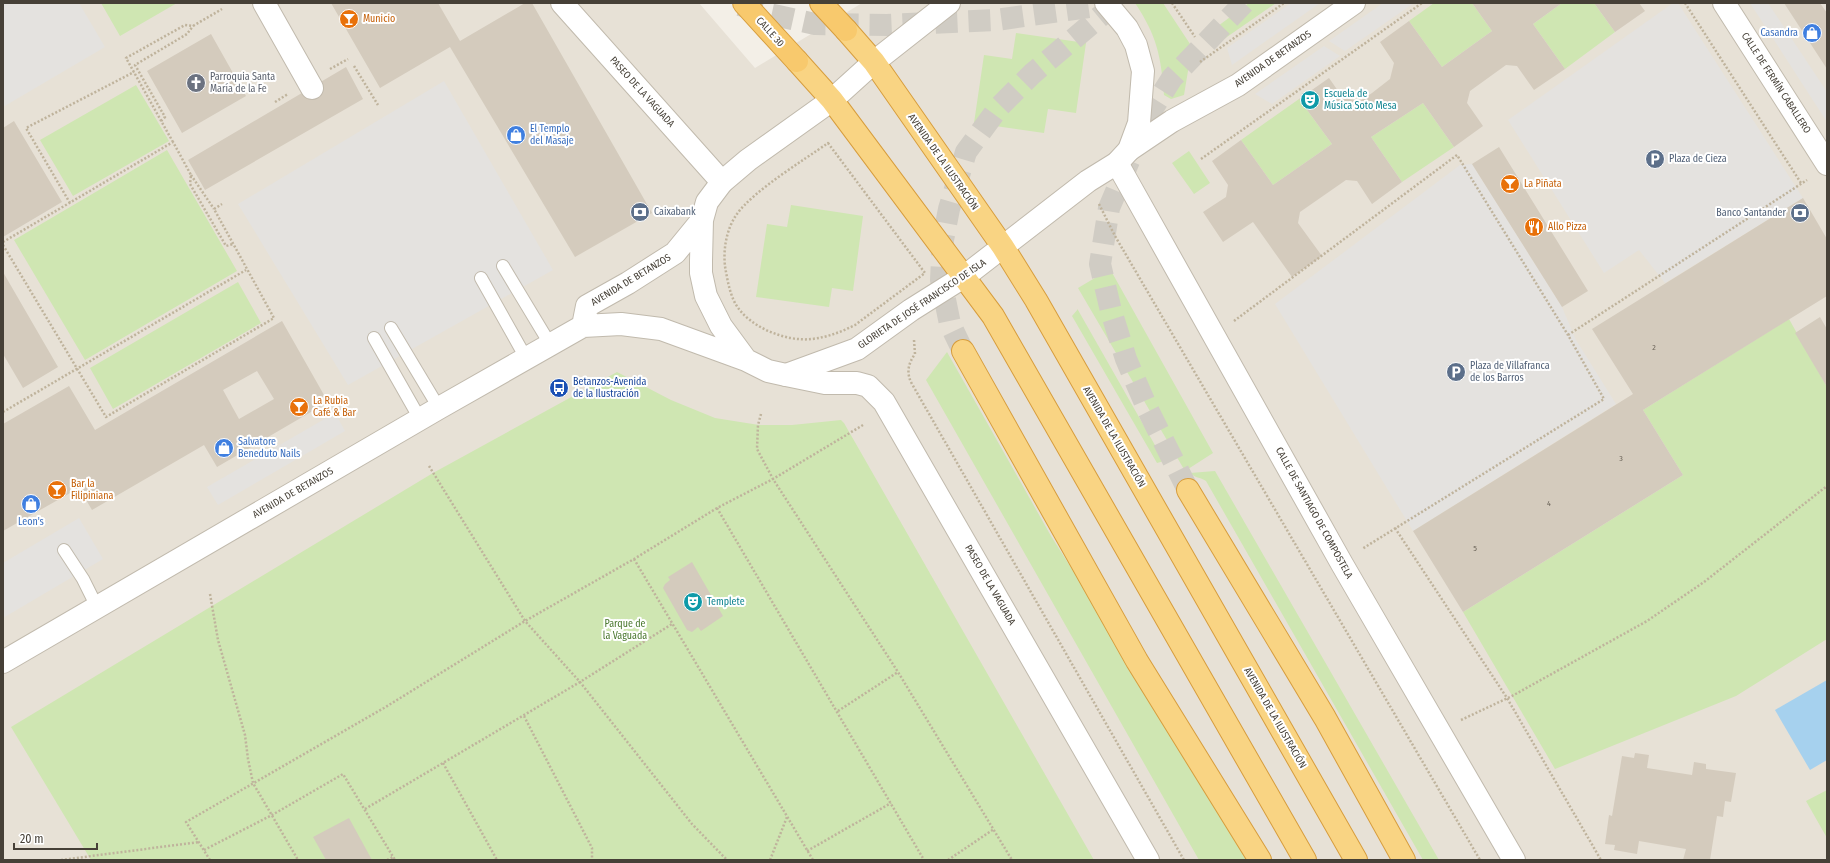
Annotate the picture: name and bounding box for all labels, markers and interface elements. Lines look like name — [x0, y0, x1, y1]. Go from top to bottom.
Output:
bar icon: Municio — [338, 8, 360, 30]
place label: Municio — [363, 13, 395, 25]
street label: CALLE 30 — [754, 15, 786, 49]
shop icon: Casandra — [1801, 22, 1823, 44]
place label: Casandra — [1760, 27, 1798, 39]
street label: AVENIDA DE BETANZOS — [1232, 28, 1314, 90]
street label: CALLE DE FERMÍN CABALLERO — [1739, 29, 1815, 136]
street label: PASEO DE LA VAGUADA — [607, 54, 677, 130]
place label: Parroquia Santa María de la Fe — [210, 71, 275, 95]
church icon: Parroquia Santa María de la Fe — [185, 72, 207, 94]
place label: Escuela de Música Soto Mesa — [1324, 88, 1397, 112]
theatre icon: Escuela de Música Soto Mesa — [1299, 89, 1321, 111]
street label: AVENIDA DE LA ILUSTRACIÓN — [905, 111, 982, 212]
place label: El Templo del Masaje — [530, 123, 574, 147]
shop icon: El Templo del Masaje — [505, 124, 527, 146]
parking icon: Plaza de Cieza — [1644, 148, 1666, 170]
place label: Plaza de Cieza — [1669, 153, 1727, 165]
bar icon: La Piñata — [1499, 173, 1521, 195]
place label: La Piñata — [1524, 178, 1562, 190]
bank icon: Caixabank — [629, 201, 651, 223]
bank icon: Banco Santander — [1789, 202, 1811, 224]
place label: Caixabank — [654, 206, 696, 218]
place label: Banco Santander — [1716, 207, 1786, 219]
restaurant icon: Allo Pizza — [1523, 216, 1545, 238]
place label: Allo Pizza — [1548, 221, 1587, 233]
street label: AVENIDA DE BETANZOS — [589, 251, 673, 309]
street label: GLORIETA DE JOSÉ FRANCISCO DE ISLA — [855, 255, 989, 351]
house number: 2 — [1652, 343, 1656, 352]
place label: Plaza de Villafranca de los Barros — [1470, 360, 1550, 384]
parking icon: Plaza de Villafranca de los Barros — [1445, 361, 1467, 383]
place label: Betanzos-Avenida de la Ilustración — [573, 376, 646, 400]
bus stop icon: Betanzos-Avenida de la Ilustración — [548, 377, 570, 399]
street label: AVENIDA DE LA ILUSTRACIÓN — [1080, 383, 1150, 490]
place label: La Rubia Café & Bar — [313, 395, 356, 419]
bar icon: La Rubia Café & Bar — [288, 396, 310, 418]
place label: Salvatore Beneduto Nails — [238, 436, 300, 460]
shop icon: Salvatore Beneduto Nails — [213, 437, 235, 459]
street label: CALLE DE SANTIAGO DE COMPOSTELA — [1273, 445, 1356, 581]
house number: 3 — [1619, 454, 1623, 463]
street label: AVENIDA DE BETANZOS — [251, 465, 335, 521]
place label: Bar la Filipiniana — [71, 478, 114, 502]
bar icon: Bar la Filipiniana — [46, 479, 68, 501]
shop icon: Leon's — [20, 493, 42, 515]
house number: 4 — [1547, 499, 1551, 508]
place label: Leon's — [18, 516, 44, 528]
street label: PASEO DE LA VAGUADA — [962, 543, 1018, 628]
house number: 5 — [1473, 544, 1477, 553]
theatre icon: Templete — [682, 591, 704, 613]
place label: Templete — [707, 596, 745, 608]
park label: Parque de la Vaguada — [603, 618, 647, 642]
street label: AVENIDA DE LA ILUSTRACIÓN — [1241, 664, 1311, 771]
scale bar — [14, 825, 97, 851]
text: 20 m — [20, 832, 44, 846]

